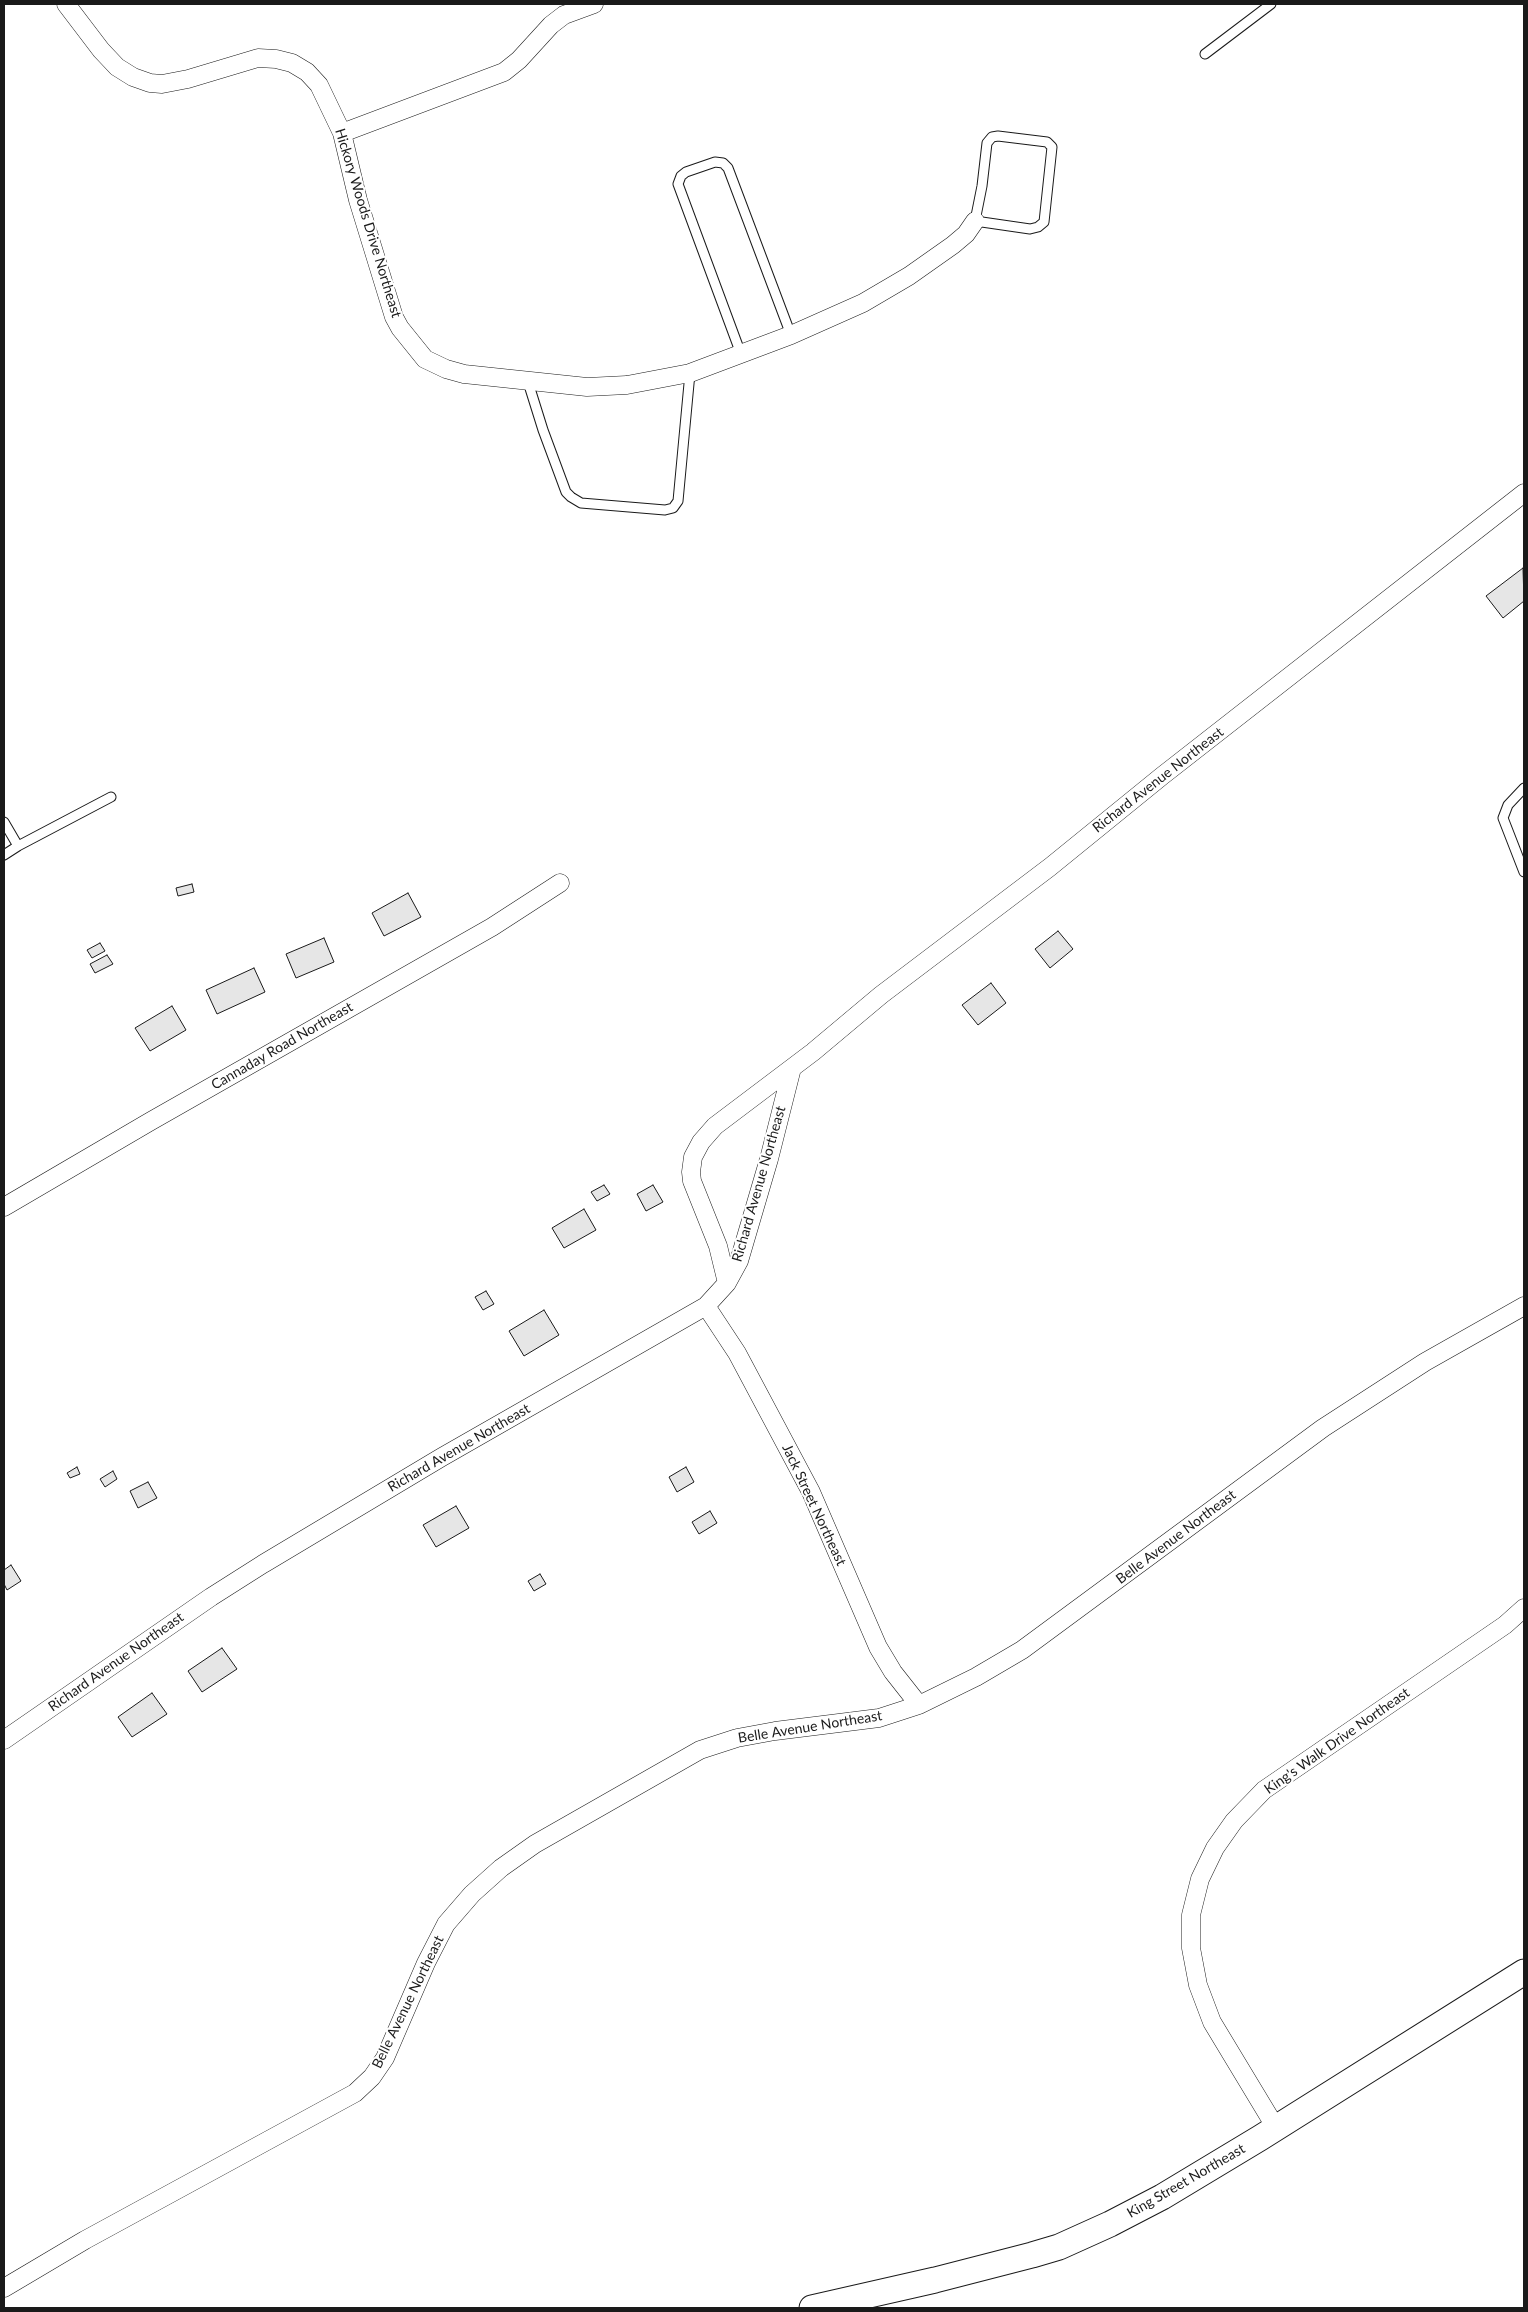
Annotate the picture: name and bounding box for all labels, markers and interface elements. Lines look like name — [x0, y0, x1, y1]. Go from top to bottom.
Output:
street label: Hickory Woods Drive Northeast — [331, 126, 405, 320]
street label: Richard Avenue Northeast — [1089, 724, 1227, 836]
street label: Cannaday Road Northeast — [208, 999, 356, 1093]
street label: Richard Avenue Northeast — [729, 1104, 789, 1264]
street label: Richard Avenue Northeast — [385, 1400, 533, 1496]
street label: Jack Street Northeast — [778, 1442, 850, 1568]
street label: Belle Avenue Northeast — [1113, 1486, 1239, 1588]
street label: Richard Avenue Northeast — [45, 1609, 187, 1715]
street label: King's Walk Drive Northeast — [1261, 1684, 1413, 1798]
street label: Belle Avenue Northeast — [737, 1707, 883, 1747]
street label: Belle Avenue Northeast — [369, 1933, 447, 2071]
street label: King Street Northeast — [1124, 2140, 1248, 2222]

